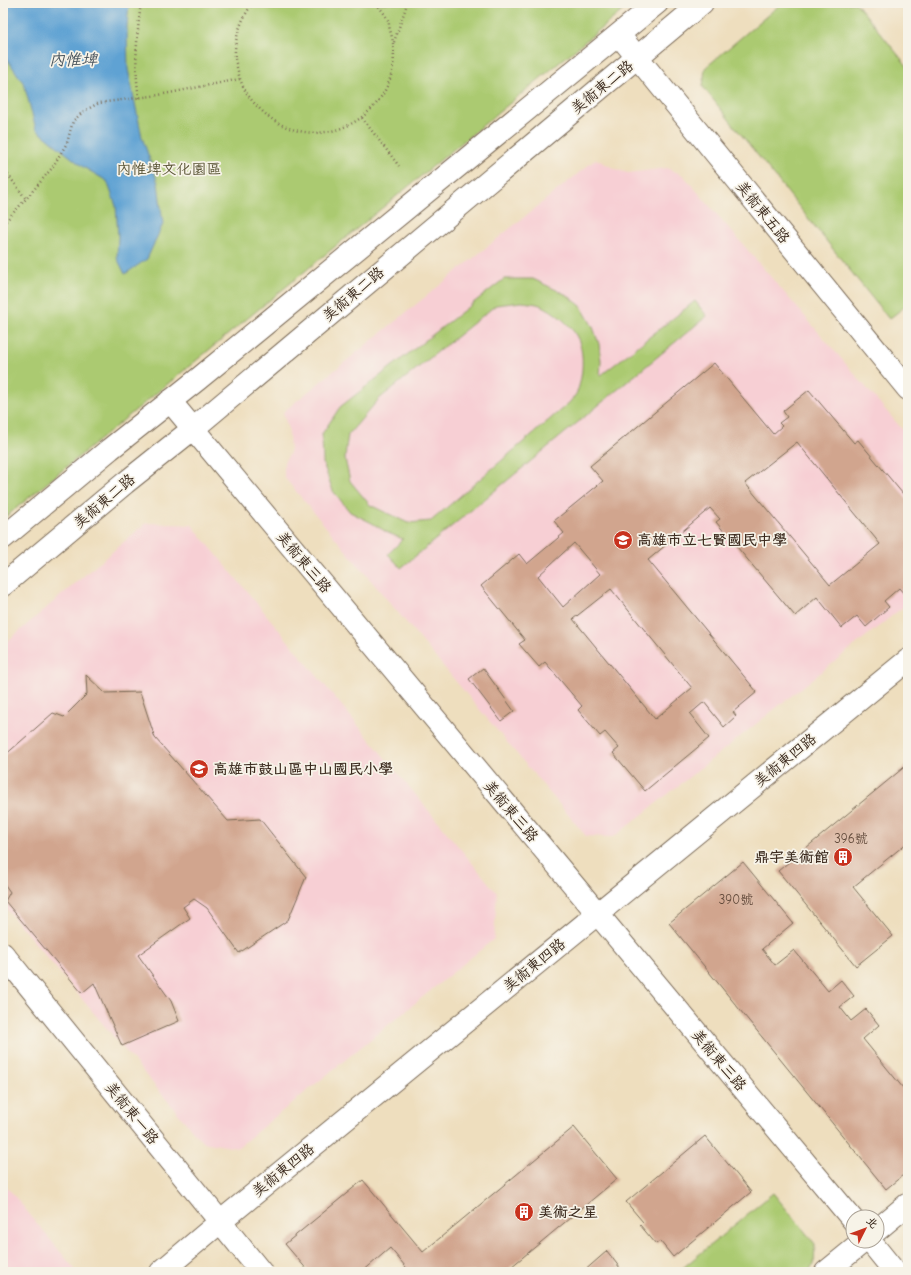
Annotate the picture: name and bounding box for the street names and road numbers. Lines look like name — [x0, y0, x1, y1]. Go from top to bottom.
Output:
street label: 美術東二路 — [567, 56, 637, 118]
street label: 美術東五路 — [732, 177, 794, 247]
street label: 美術東二路 — [318, 263, 388, 325]
street label: 美術東二路 — [69, 470, 139, 532]
street label: 美術東三路 — [273, 527, 335, 597]
street label: 美術東四路 — [750, 729, 820, 791]
street label: 美術東三路 — [480, 776, 542, 846]
street label: 美術東四路 — [499, 934, 569, 996]
street label: 美術東三路 — [688, 1025, 750, 1095]
street label: 美術東一路 — [101, 1078, 163, 1148]
street label: 美術東四路 — [248, 1139, 318, 1201]

